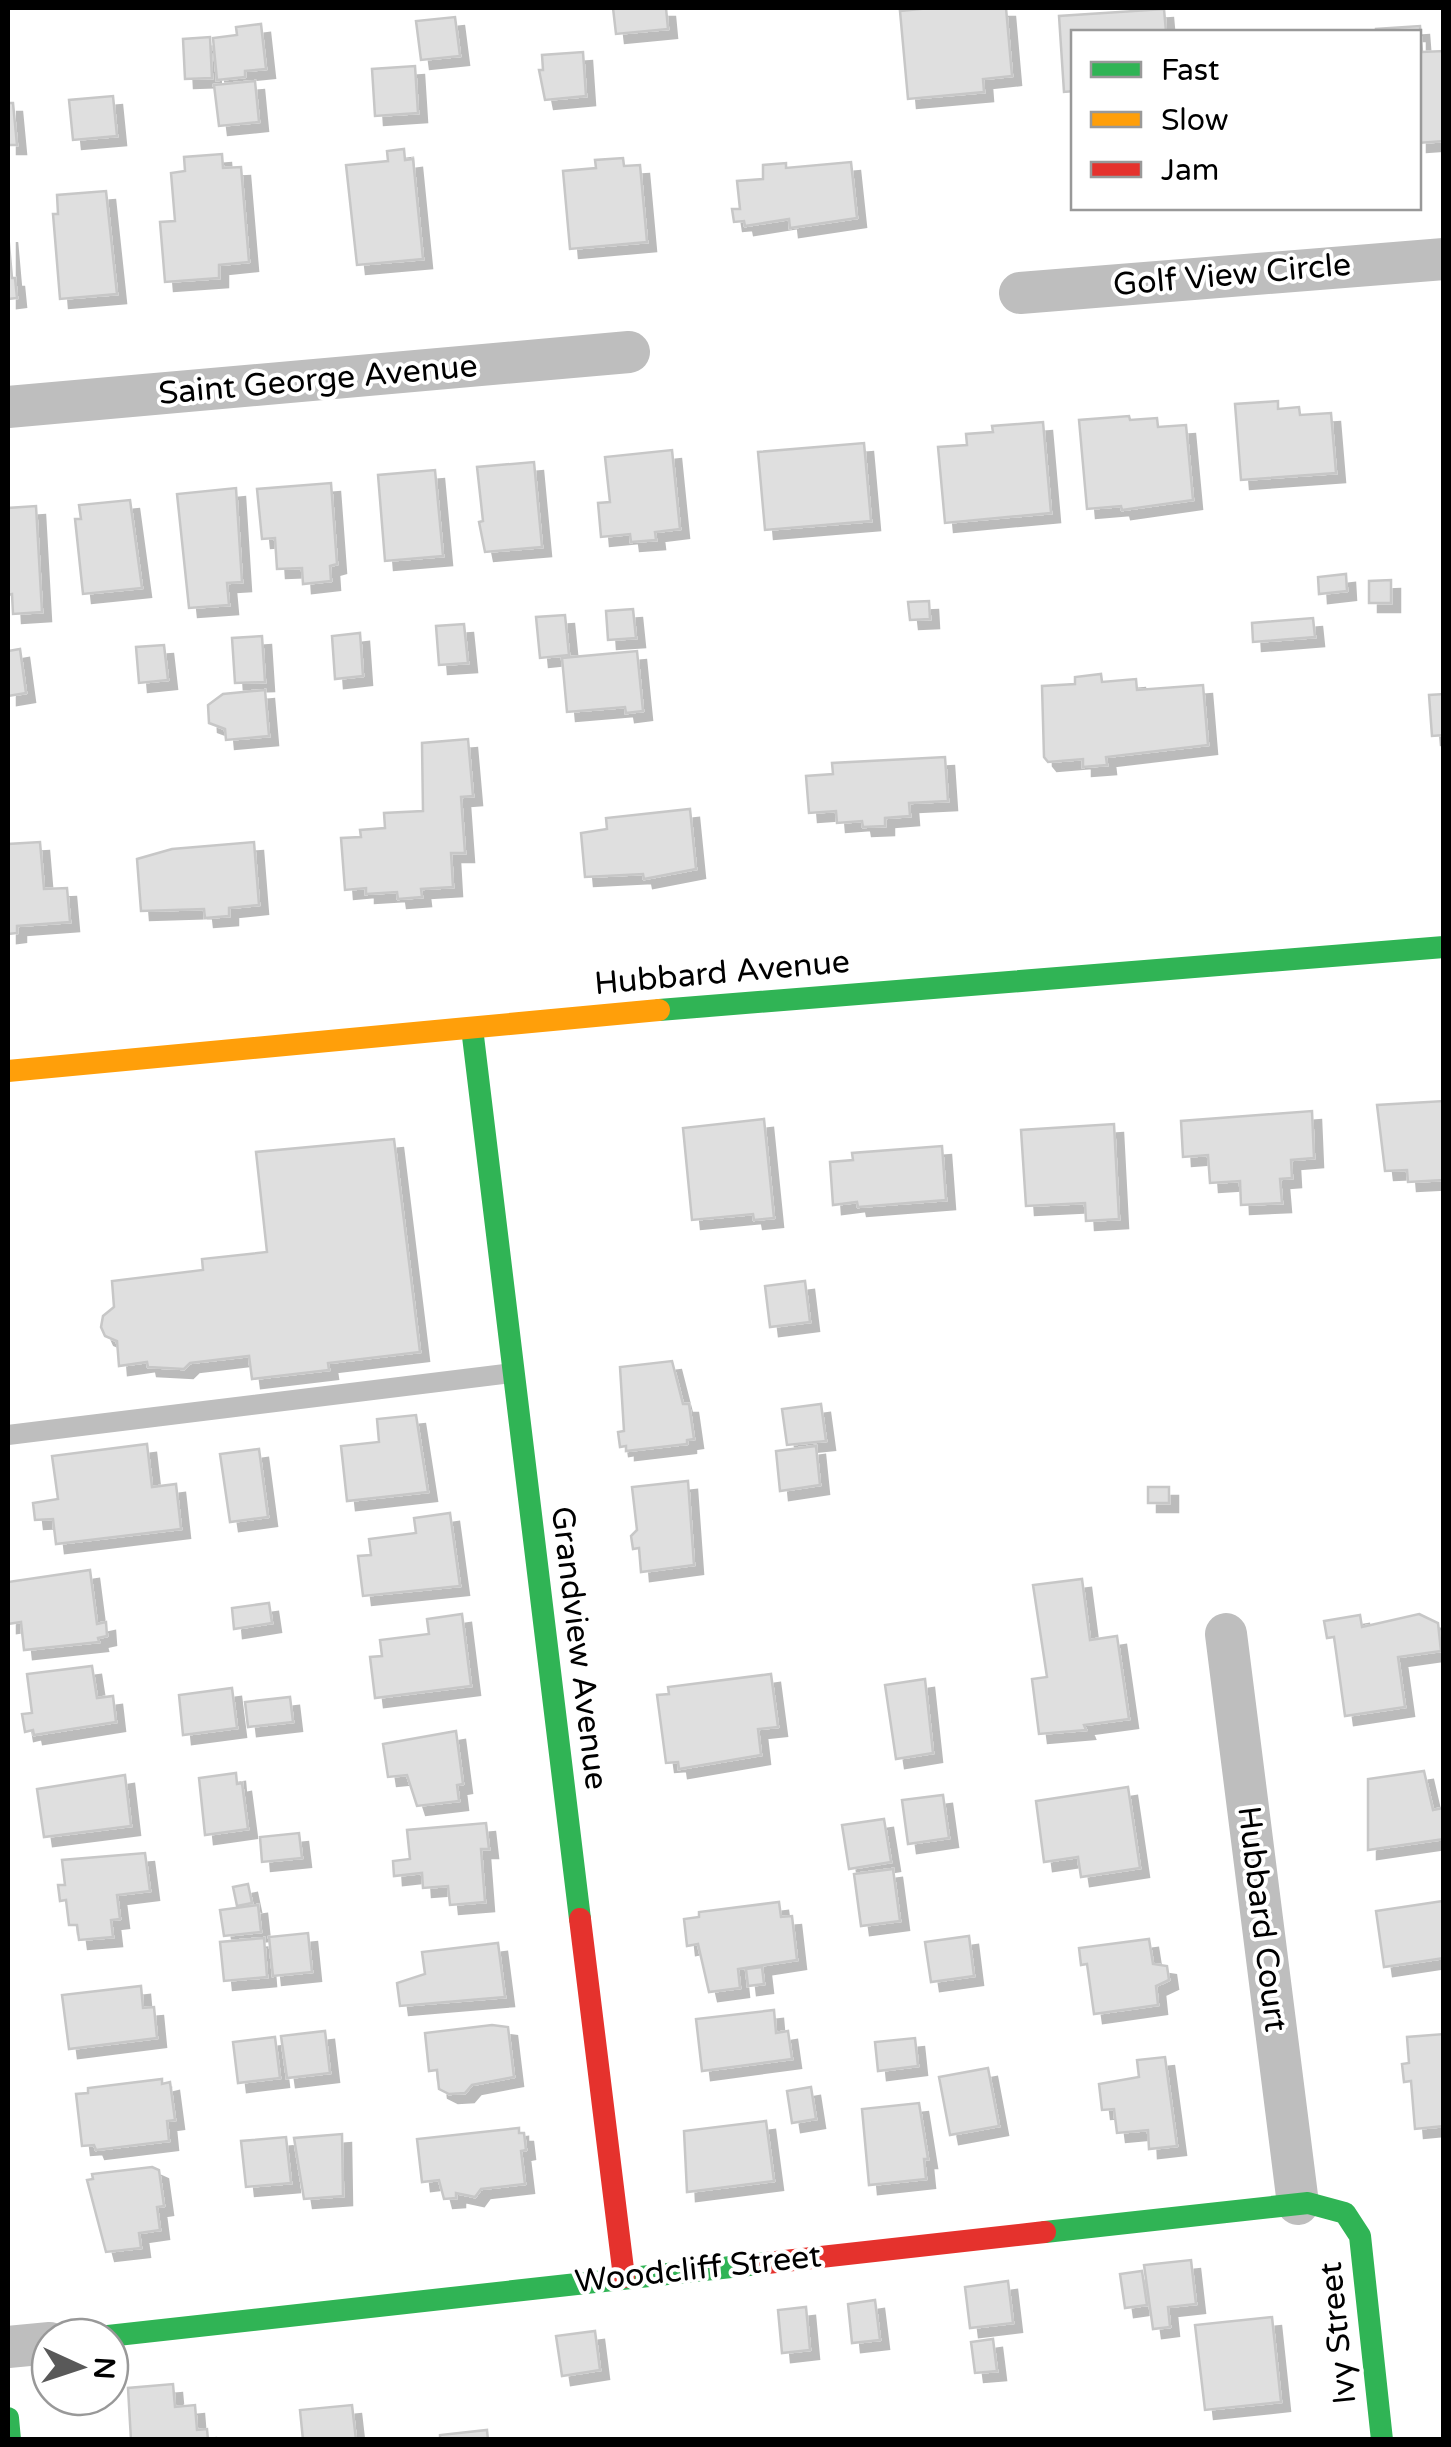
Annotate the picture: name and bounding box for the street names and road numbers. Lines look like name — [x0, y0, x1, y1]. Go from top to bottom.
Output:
street label: Golf View Circle — [1111, 246, 1353, 304]
street label: Saint George Avenue — [157, 347, 479, 413]
street label: Hubbard Avenue — [593, 943, 851, 1003]
street label: Grandview Avenue — [543, 1504, 615, 1792]
street label: Hubbard Court — [1229, 1804, 1295, 2034]
street label: Woodcliff Street — [573, 2237, 823, 2301]
street label: Ivy Street — [1312, 2260, 1364, 2406]

